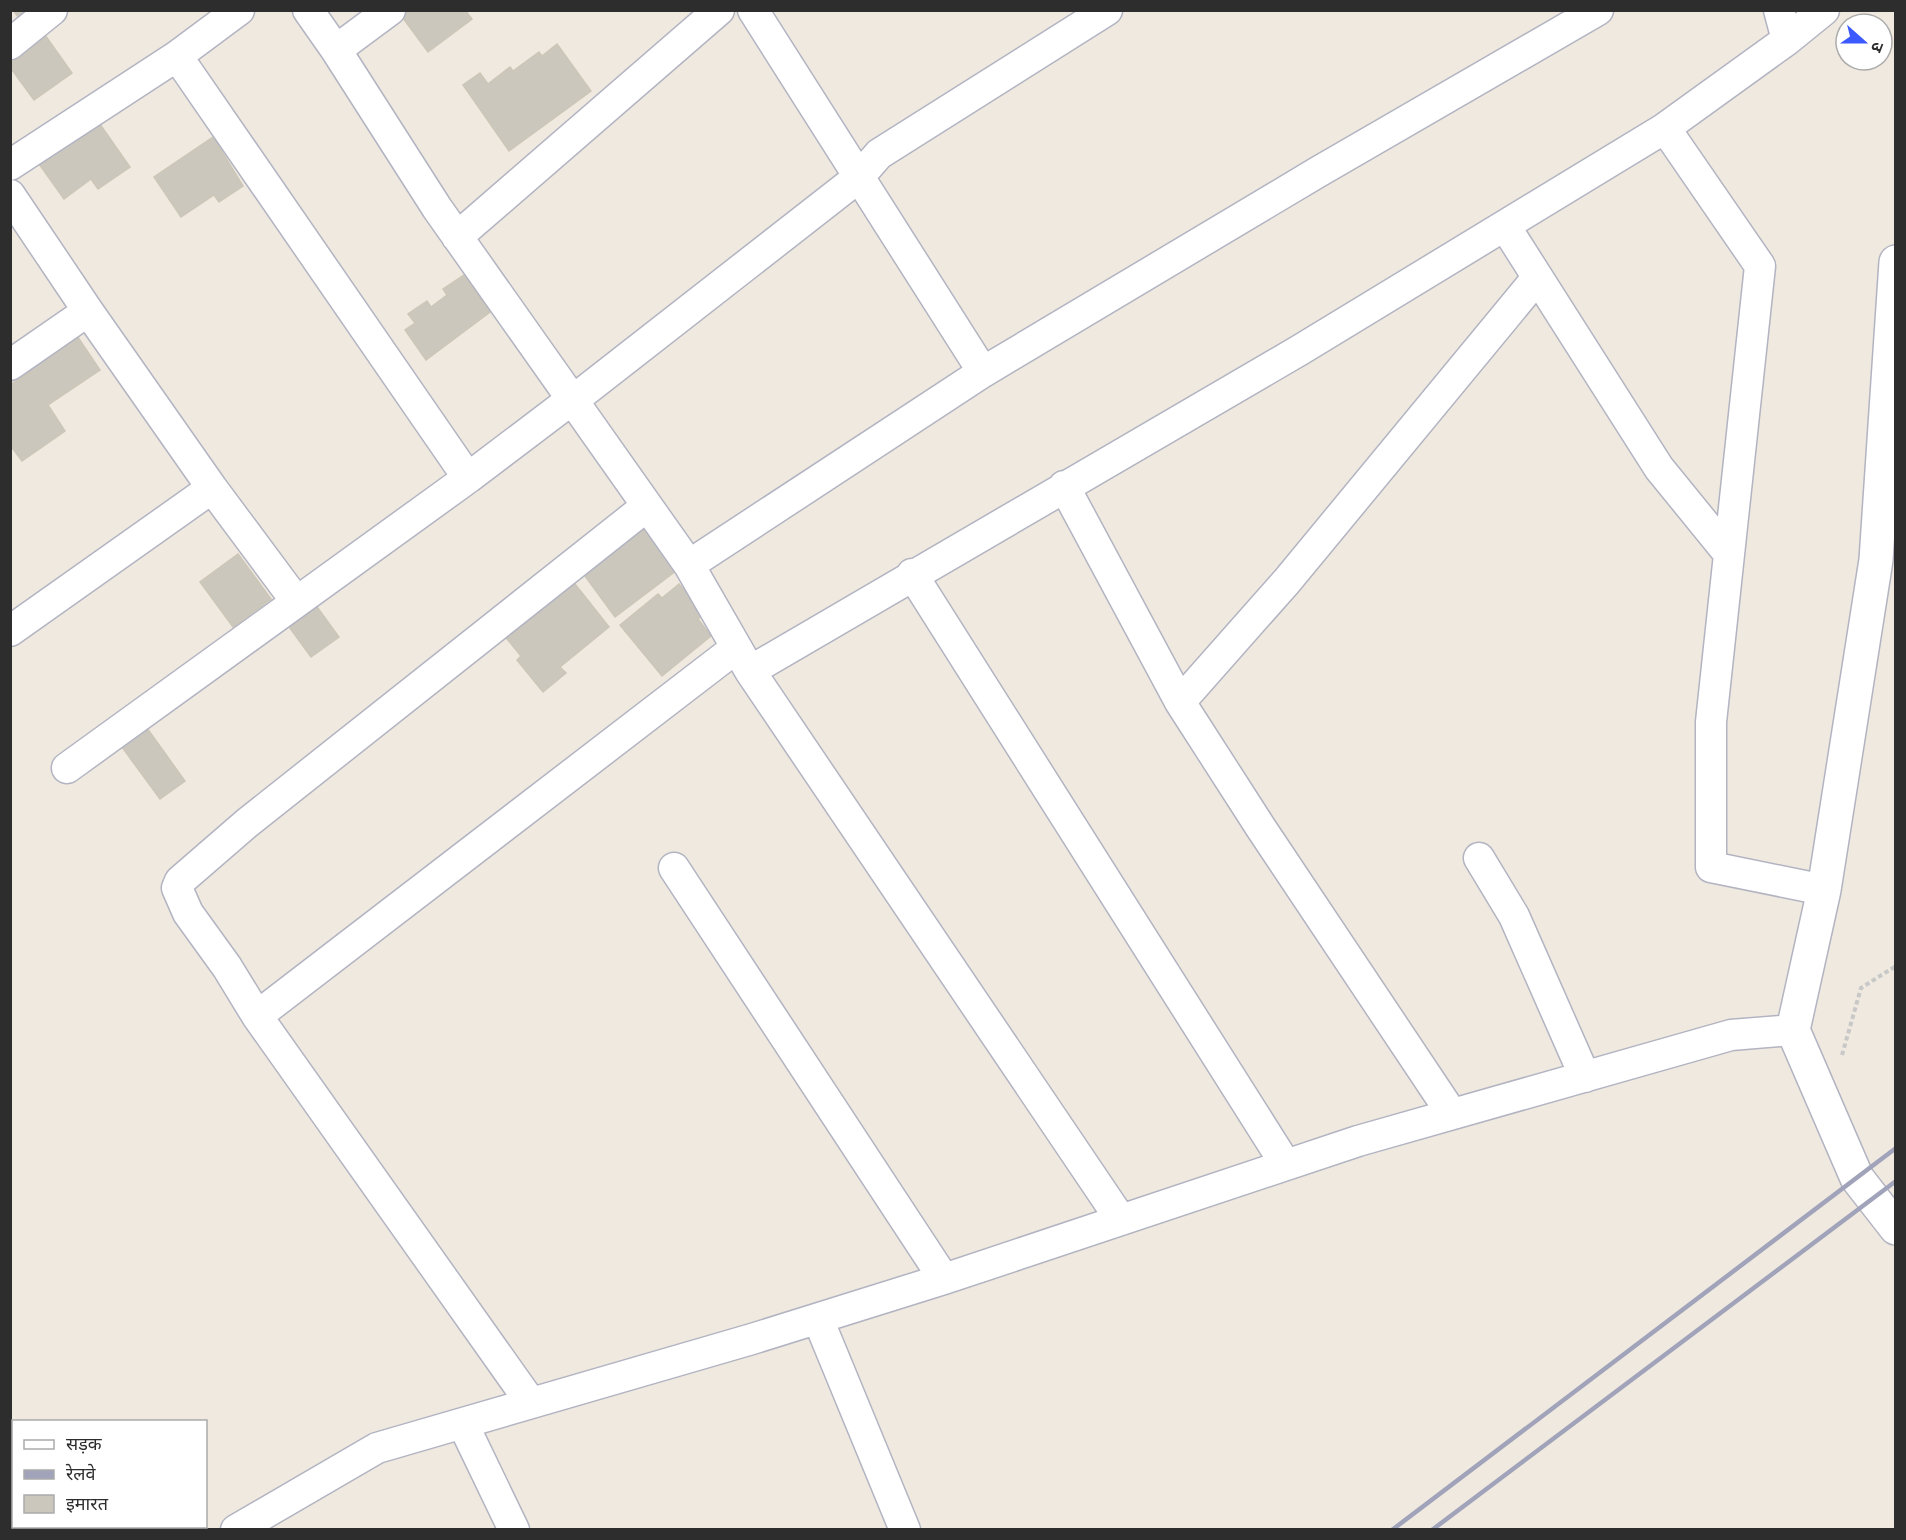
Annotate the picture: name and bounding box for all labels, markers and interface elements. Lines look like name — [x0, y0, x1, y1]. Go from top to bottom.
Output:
north arrow — [1834, 12, 1894, 72]
text: उ — [1868, 40, 1887, 55]
legend — [12, 1420, 207, 1528]
text: सड़क — [66, 1434, 103, 1454]
text: रेलवे — [65, 1463, 97, 1484]
text: इमारत — [66, 1494, 109, 1514]

